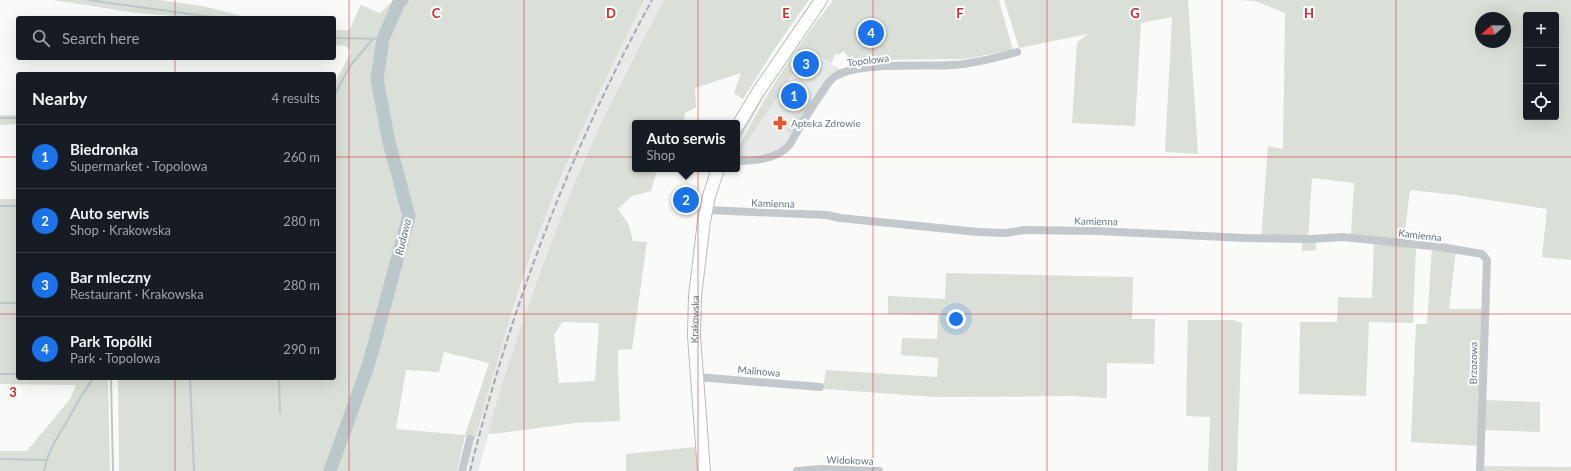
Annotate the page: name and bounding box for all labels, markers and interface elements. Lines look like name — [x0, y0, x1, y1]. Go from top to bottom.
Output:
text: C — [432, 5, 441, 21]
text: D — [606, 5, 616, 21]
text: E — [782, 5, 790, 21]
text: F — [956, 5, 964, 21]
text: G — [1130, 5, 1140, 21]
text: H — [1304, 5, 1314, 21]
north arrow — [1475, 12, 1511, 48]
map controls — [1523, 12, 1559, 120]
button: + — [1523, 12, 1559, 48]
search box — [16, 16, 336, 60]
pin: 4 — [858, 18, 884, 48]
icon: search — [30, 27, 52, 49]
text: Search here — [62, 29, 139, 47]
button: − — [1523, 48, 1559, 84]
pin: 3 — [793, 49, 819, 79]
street label: Topolowa — [846, 51, 890, 69]
pin: 1 — [781, 81, 807, 111]
button: locate — [1523, 84, 1559, 120]
text: Nearby — [32, 88, 87, 109]
text: 4 results — [272, 90, 320, 106]
pharmacy icon: Apteka Zdrowie — [772, 115, 788, 131]
place label: Apteka Zdrowie — [791, 117, 861, 129]
popup — [632, 120, 740, 172]
text: Auto serwis — [646, 129, 726, 147]
text: Biedronka — [70, 140, 138, 158]
text: Shop — [646, 147, 675, 163]
text: 1 — [41, 149, 49, 165]
text: 260 m — [283, 149, 320, 165]
text: Supermarket · Topolowa — [70, 158, 207, 174]
pin: 2 — [673, 185, 699, 215]
street label: Kamienna — [751, 196, 795, 210]
text: Auto serwis — [70, 204, 149, 222]
text: 2 — [41, 213, 49, 229]
text: 280 m — [283, 213, 320, 229]
street label: Kamienna — [1074, 215, 1118, 227]
water label: Rudawa — [392, 217, 413, 256]
text: Shop · Krakowska — [70, 222, 171, 238]
street label: Kamienna — [1398, 226, 1442, 244]
text: Bar mleczny — [70, 268, 151, 286]
text: 3 — [41, 277, 49, 293]
text: 280 m — [283, 277, 320, 293]
text: Restaurant · Krakowska — [70, 286, 204, 302]
street label: Krakowska — [688, 295, 701, 344]
your location — [946, 309, 966, 329]
text: Park Topólki — [70, 332, 152, 350]
text: 4 — [41, 341, 49, 357]
text: 290 m — [283, 341, 320, 357]
street label: Brzozowa — [1467, 341, 1479, 384]
text: Park · Topolowa — [70, 350, 160, 366]
street label: Malinowa — [737, 363, 781, 379]
text: 3 — [9, 384, 17, 400]
street label: Widokowa — [826, 453, 874, 467]

